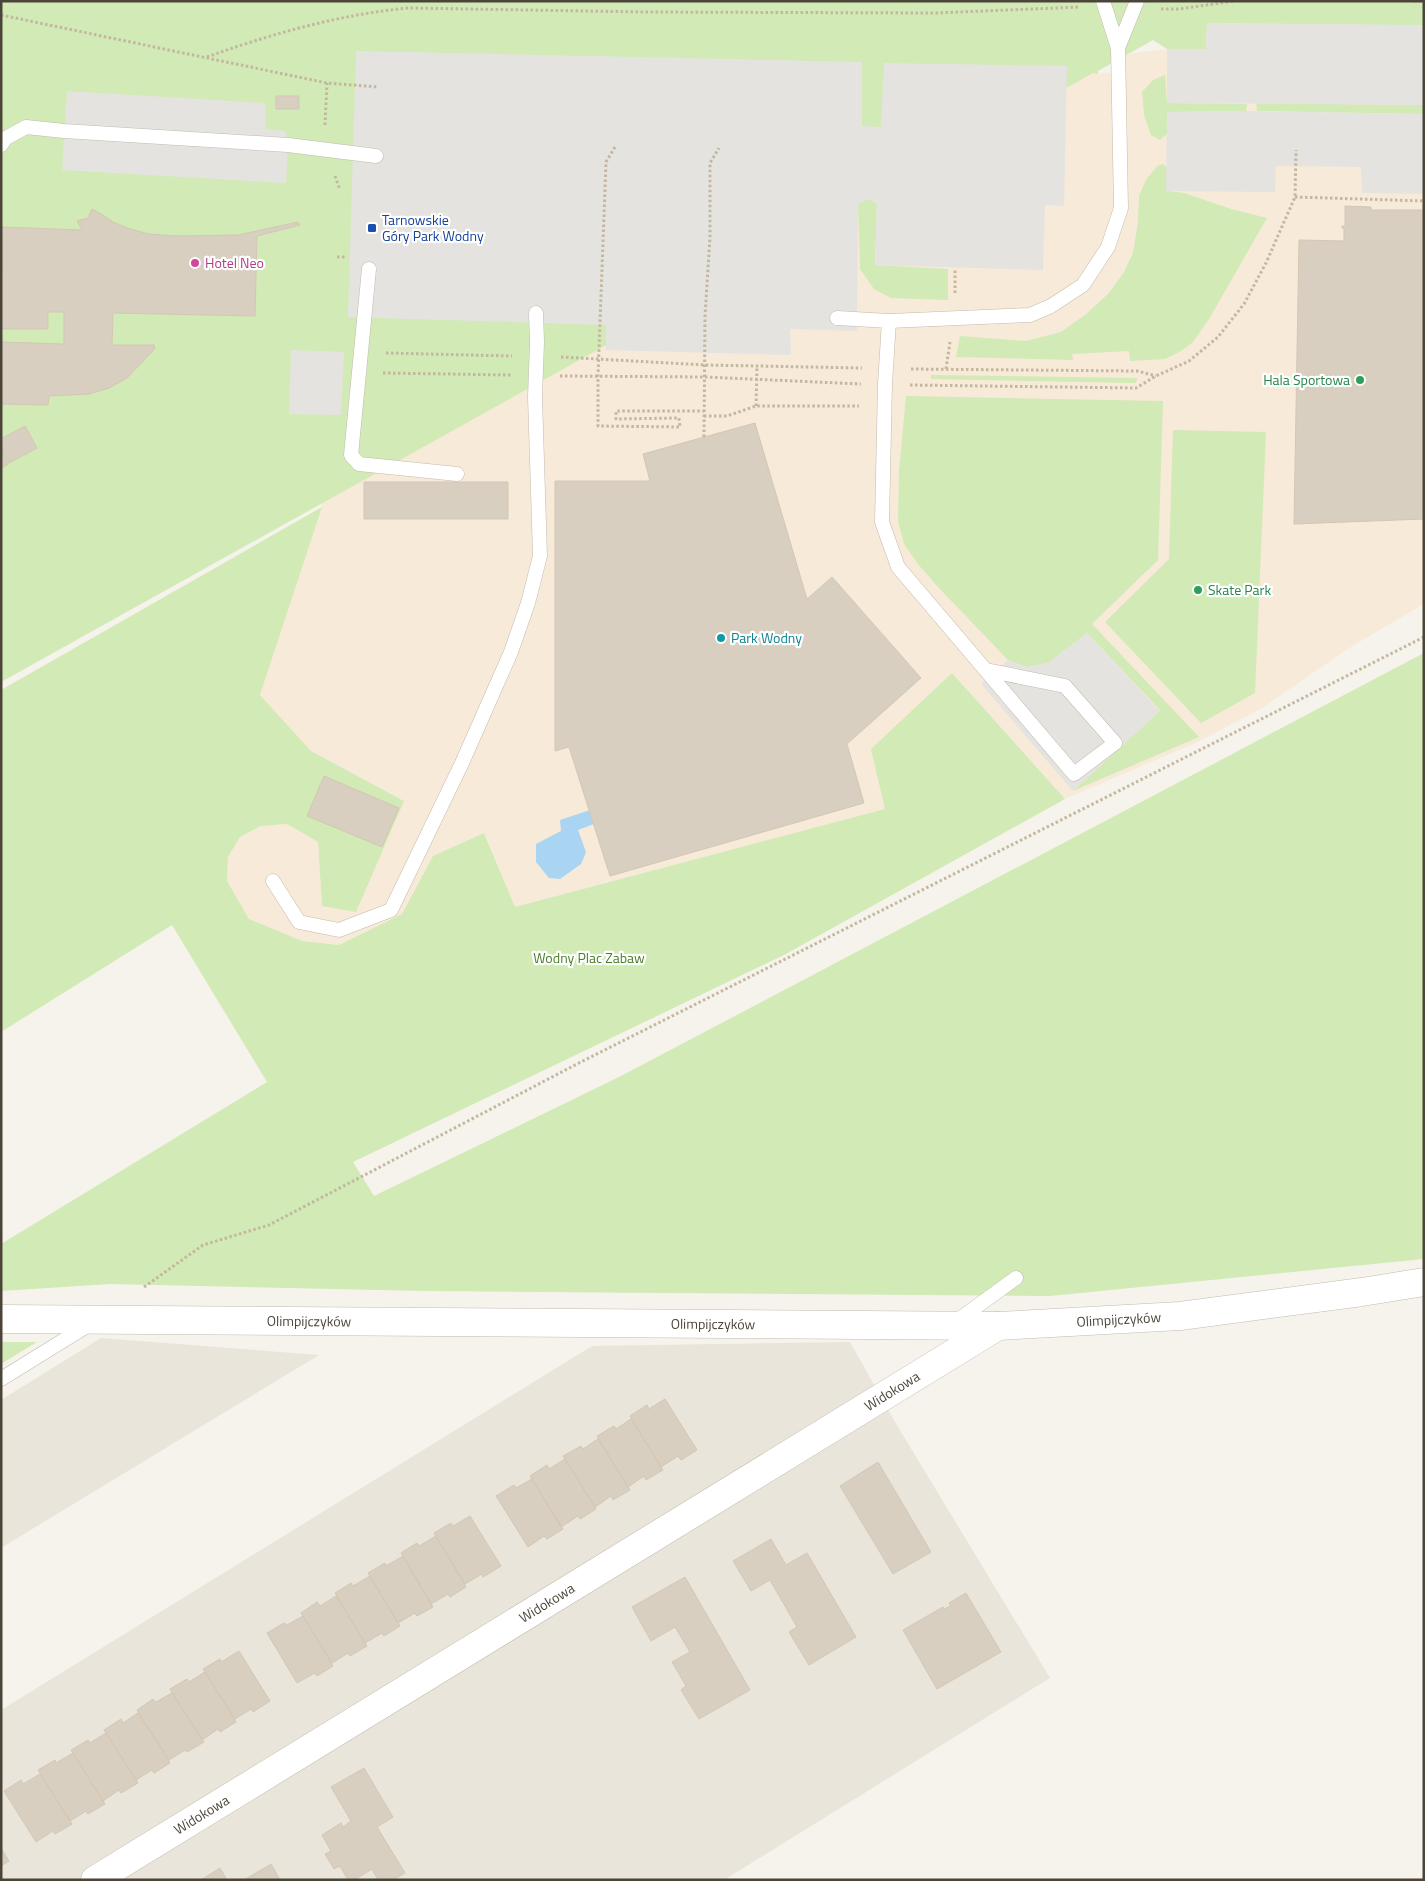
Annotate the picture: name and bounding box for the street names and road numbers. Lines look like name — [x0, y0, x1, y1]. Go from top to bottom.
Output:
street label: Olimpijczyków — [1076, 1306, 1162, 1332]
street label: Olimpijczyków — [267, 1310, 352, 1331]
street label: Olimpijczyków — [671, 1313, 756, 1334]
street label: Widokowa — [860, 1366, 924, 1416]
street label: Widokowa — [515, 1577, 578, 1628]
street label: Widokowa — [169, 1789, 233, 1839]

